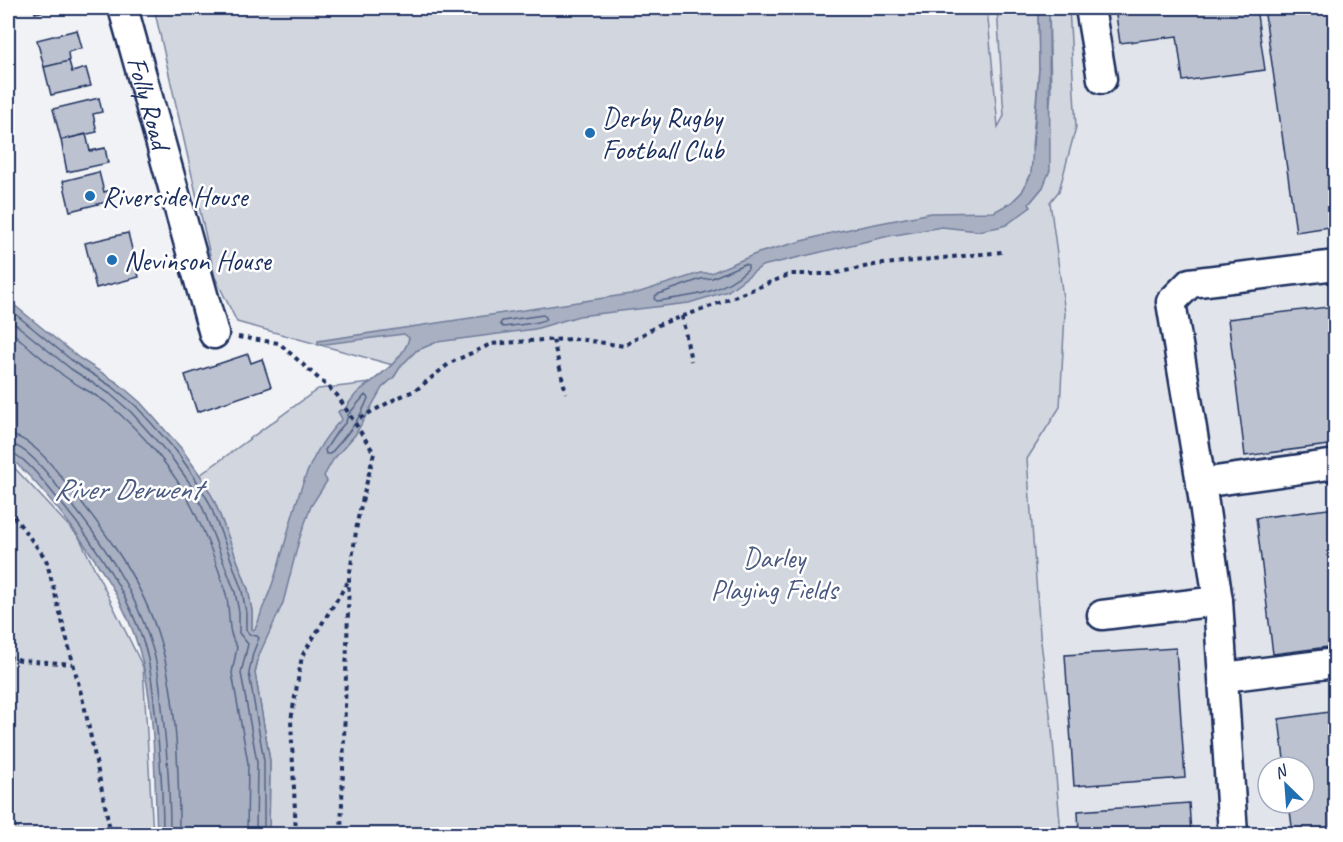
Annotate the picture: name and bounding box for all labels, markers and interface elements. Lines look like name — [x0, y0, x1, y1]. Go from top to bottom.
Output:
street label: Folly Road — [120, 52, 180, 156]
place label: Derby Rugby Football Club — [602, 100, 725, 167]
marker: Derby Rugby Football Club — [583, 126, 597, 140]
place label: Riverside House — [102, 179, 249, 214]
marker: Riverside House — [83, 189, 97, 203]
place label: Nevinson House — [124, 243, 273, 278]
marker: Nevinson House — [105, 253, 119, 267]
water label: River Derwent — [54, 470, 207, 508]
park label: Darley Playing Fields — [711, 540, 840, 607]
north arrow — [1256, 755, 1316, 815]
text: N — [1271, 760, 1292, 783]

